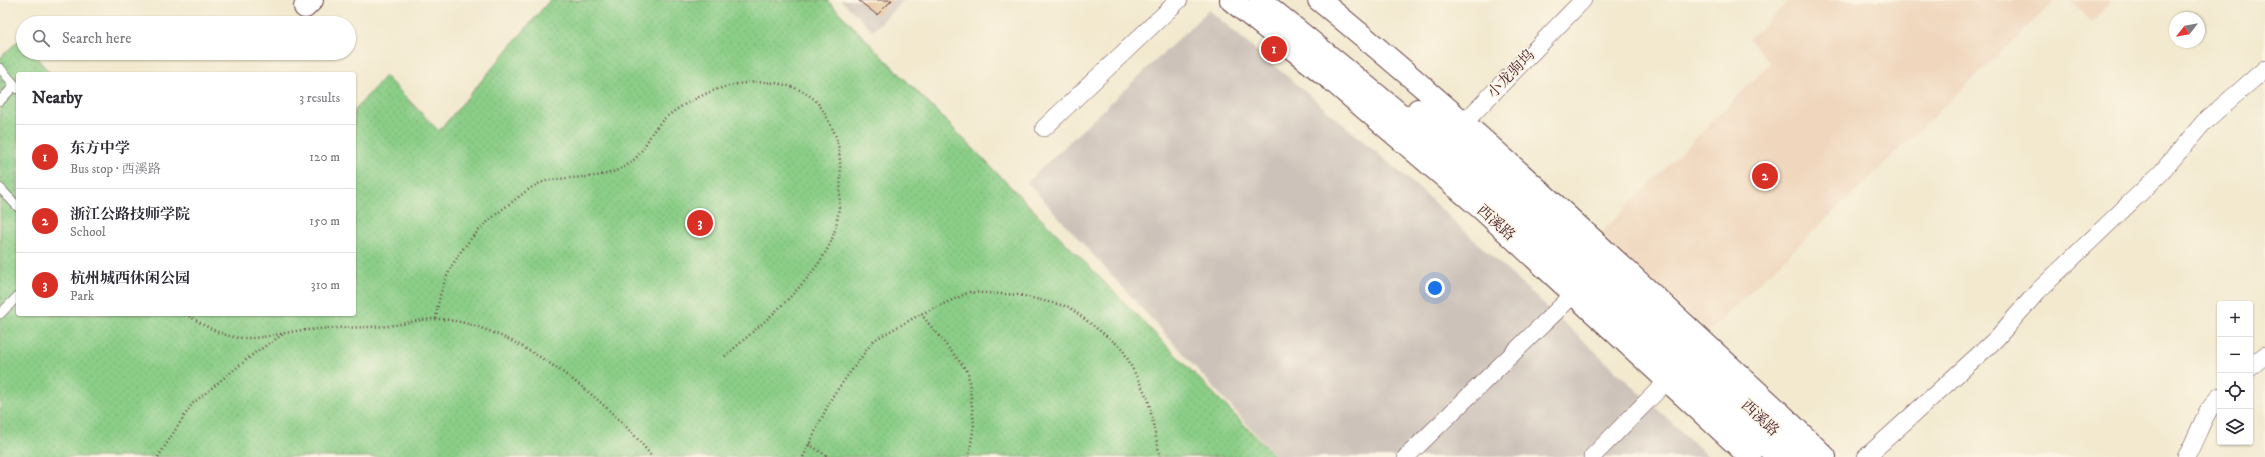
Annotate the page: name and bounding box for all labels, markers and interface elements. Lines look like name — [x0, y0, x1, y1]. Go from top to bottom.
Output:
north arrow — [2169, 12, 2205, 48]
search box — [16, 16, 356, 60]
icon: search — [30, 27, 52, 49]
text: Search here — [62, 29, 131, 48]
pin: 1 — [1261, 34, 1287, 64]
street label: 小龙驹坞 — [1483, 46, 1539, 102]
text: Nearby — [32, 87, 82, 109]
text: 3 results — [299, 90, 340, 106]
text: 东方中学 — [70, 139, 130, 158]
text: 1 — [43, 149, 47, 165]
text: 120 m — [309, 149, 340, 165]
text: Bus stop · 西溪路 — [70, 161, 161, 177]
pin: 2 — [1752, 161, 1778, 191]
street label: 西溪路 — [1473, 201, 1519, 245]
text: 浙江公路技师学院 — [70, 205, 190, 224]
pin: 3 — [687, 208, 713, 238]
text: 2 — [42, 213, 48, 229]
text: 150 m — [309, 213, 340, 229]
text: School — [70, 224, 106, 240]
text: 杭州城西休闲公园 — [70, 269, 190, 288]
text: 3 — [43, 277, 47, 293]
text: 310 m — [311, 277, 340, 293]
your location — [1425, 278, 1445, 298]
text: Park — [70, 288, 94, 304]
map controls — [2217, 301, 2253, 445]
button: + — [2217, 301, 2253, 337]
button: − — [2217, 337, 2253, 373]
button: locate — [2217, 373, 2253, 409]
street label: 西溪路 — [1737, 396, 1783, 440]
button: layers — [2217, 409, 2253, 445]

